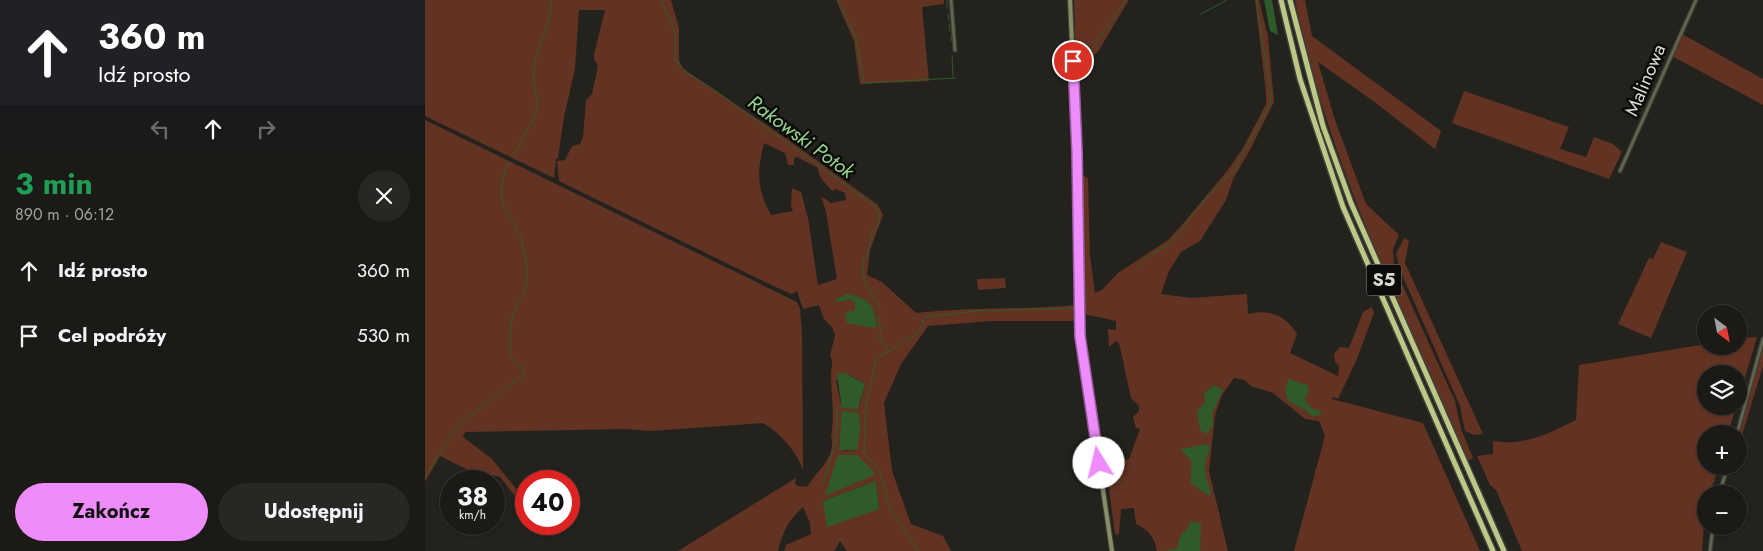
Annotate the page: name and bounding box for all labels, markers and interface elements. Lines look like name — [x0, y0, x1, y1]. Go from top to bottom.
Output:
text: 360 m — [98, 12, 206, 62]
icon: ahead — [15, 20, 80, 85]
pin — [1052, 40, 1094, 82]
street label: Malinowa — [1618, 40, 1672, 120]
icon: arrive — [1059, 47, 1087, 75]
text: Idź prosto — [98, 58, 191, 90]
water label: Rakowski Potok — [742, 88, 861, 186]
icon: left — [146, 115, 174, 143]
icon: ahead — [199, 115, 227, 143]
icon: right — [252, 115, 280, 143]
text: 3 min — [15, 162, 93, 205]
button: close — [358, 170, 410, 222]
text: 890 m · 06:12 — [15, 203, 114, 226]
icon: ahead — [15, 257, 43, 285]
text: Idź prosto — [58, 257, 148, 284]
text: 360 m — [357, 257, 410, 284]
road number: S5 — [1367, 264, 1401, 296]
north arrow — [1697, 305, 1747, 355]
map controls — [1697, 305, 1747, 535]
icon: arrive — [15, 322, 43, 350]
text: Cel podróży — [58, 322, 166, 349]
text: 530 m — [357, 322, 410, 349]
button: layers — [1697, 365, 1747, 415]
button: + — [1697, 425, 1747, 475]
position arrow — [1072, 436, 1124, 488]
speed limit sign: 40 — [515, 470, 580, 535]
text: 38 — [457, 478, 488, 514]
button: Zakończ — [15, 483, 208, 541]
button: Udostępnij — [218, 483, 410, 541]
button: − — [1697, 485, 1747, 535]
text: km/h — [459, 506, 486, 524]

